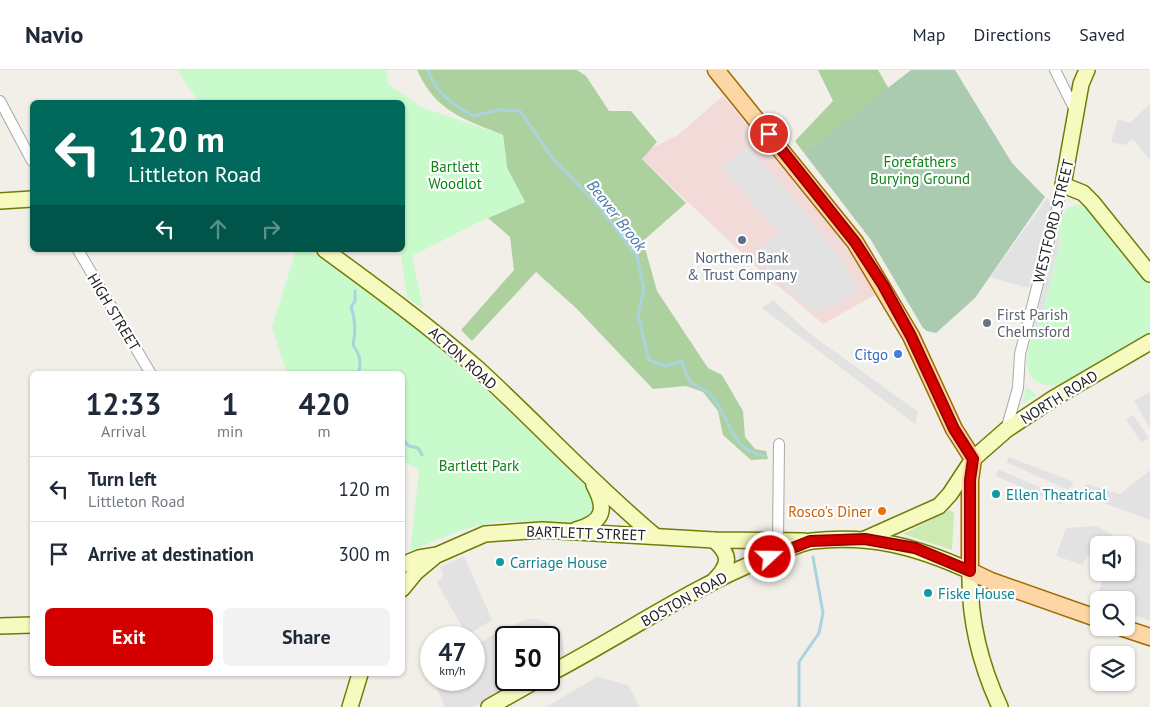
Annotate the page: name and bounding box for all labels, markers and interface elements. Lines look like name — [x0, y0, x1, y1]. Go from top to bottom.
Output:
text: Navio — [25, 19, 83, 50]
text: Map — [913, 23, 945, 46]
text: Directions — [973, 23, 1051, 46]
text: Saved — [1079, 23, 1125, 46]
pin — [748, 113, 790, 155]
text: 120 m — [128, 116, 225, 162]
icon: left — [45, 120, 110, 185]
icon: arrive — [755, 120, 783, 148]
park label: Forefathers Burying Ground — [870, 152, 970, 188]
street label: WESTFORD STREET — [1028, 156, 1078, 285]
park label: Bartlett Woodlot — [428, 157, 482, 193]
text: Littleton Road — [128, 160, 261, 188]
water label: Beaver Brook — [583, 175, 652, 255]
icon: left — [151, 215, 179, 243]
icon: ahead — [204, 215, 232, 243]
icon: right — [257, 215, 285, 243]
marker: Northern Bank & Trust Company — [736, 234, 748, 246]
place label: Northern Bank & Trust Company — [687, 248, 797, 284]
street label: HIGH STREET — [83, 270, 145, 355]
place label: First Parish Chelmsford — [997, 305, 1070, 341]
marker: First Parish Chelmsford — [981, 317, 993, 329]
street label: ACTON ROAD — [425, 322, 501, 394]
place label: Citgo — [854, 345, 888, 364]
marker: Citgo — [892, 348, 904, 360]
street label: NORTH ROAD — [1017, 366, 1101, 428]
text: 12:33 — [85, 384, 162, 423]
text: 1 — [222, 384, 239, 423]
text: 420 — [298, 384, 350, 423]
text: Arrival — [101, 421, 146, 441]
text: min — [217, 421, 243, 441]
text: m — [318, 421, 331, 441]
park label: Bartlett Park — [439, 456, 520, 475]
text: Turn left — [88, 467, 157, 491]
icon: left — [45, 475, 73, 503]
text: 120 m — [338, 477, 390, 501]
place label: Ellen Theatrical — [1006, 485, 1107, 504]
marker: Ellen Theatrical — [990, 488, 1002, 500]
text: Littleton Road — [88, 491, 185, 511]
place label: Rosco's Diner — [788, 502, 872, 521]
marker: Rosco's Diner — [876, 505, 888, 517]
street label: BARTLETT STREET — [526, 521, 647, 545]
position arrow — [743, 530, 795, 582]
map controls — [1090, 536, 1135, 691]
button: sound — [1090, 536, 1135, 581]
icon: arrive — [45, 540, 73, 568]
text: Arrive at destination — [88, 542, 254, 566]
text: 300 m — [338, 542, 390, 566]
place label: Carriage House — [510, 553, 607, 572]
marker: Carriage House — [494, 556, 506, 568]
street label: BOSTON ROAD — [638, 567, 730, 631]
place label: Fiske House — [938, 584, 1015, 603]
marker: Fiske House — [922, 587, 934, 599]
button: search — [1090, 591, 1135, 636]
button: Exit — [45, 608, 213, 666]
button: Share — [223, 608, 390, 666]
speed limit sign: 50 — [495, 626, 560, 691]
text: 47 — [438, 636, 467, 668]
button: layers — [1090, 646, 1135, 691]
text: km/h — [439, 663, 466, 678]

